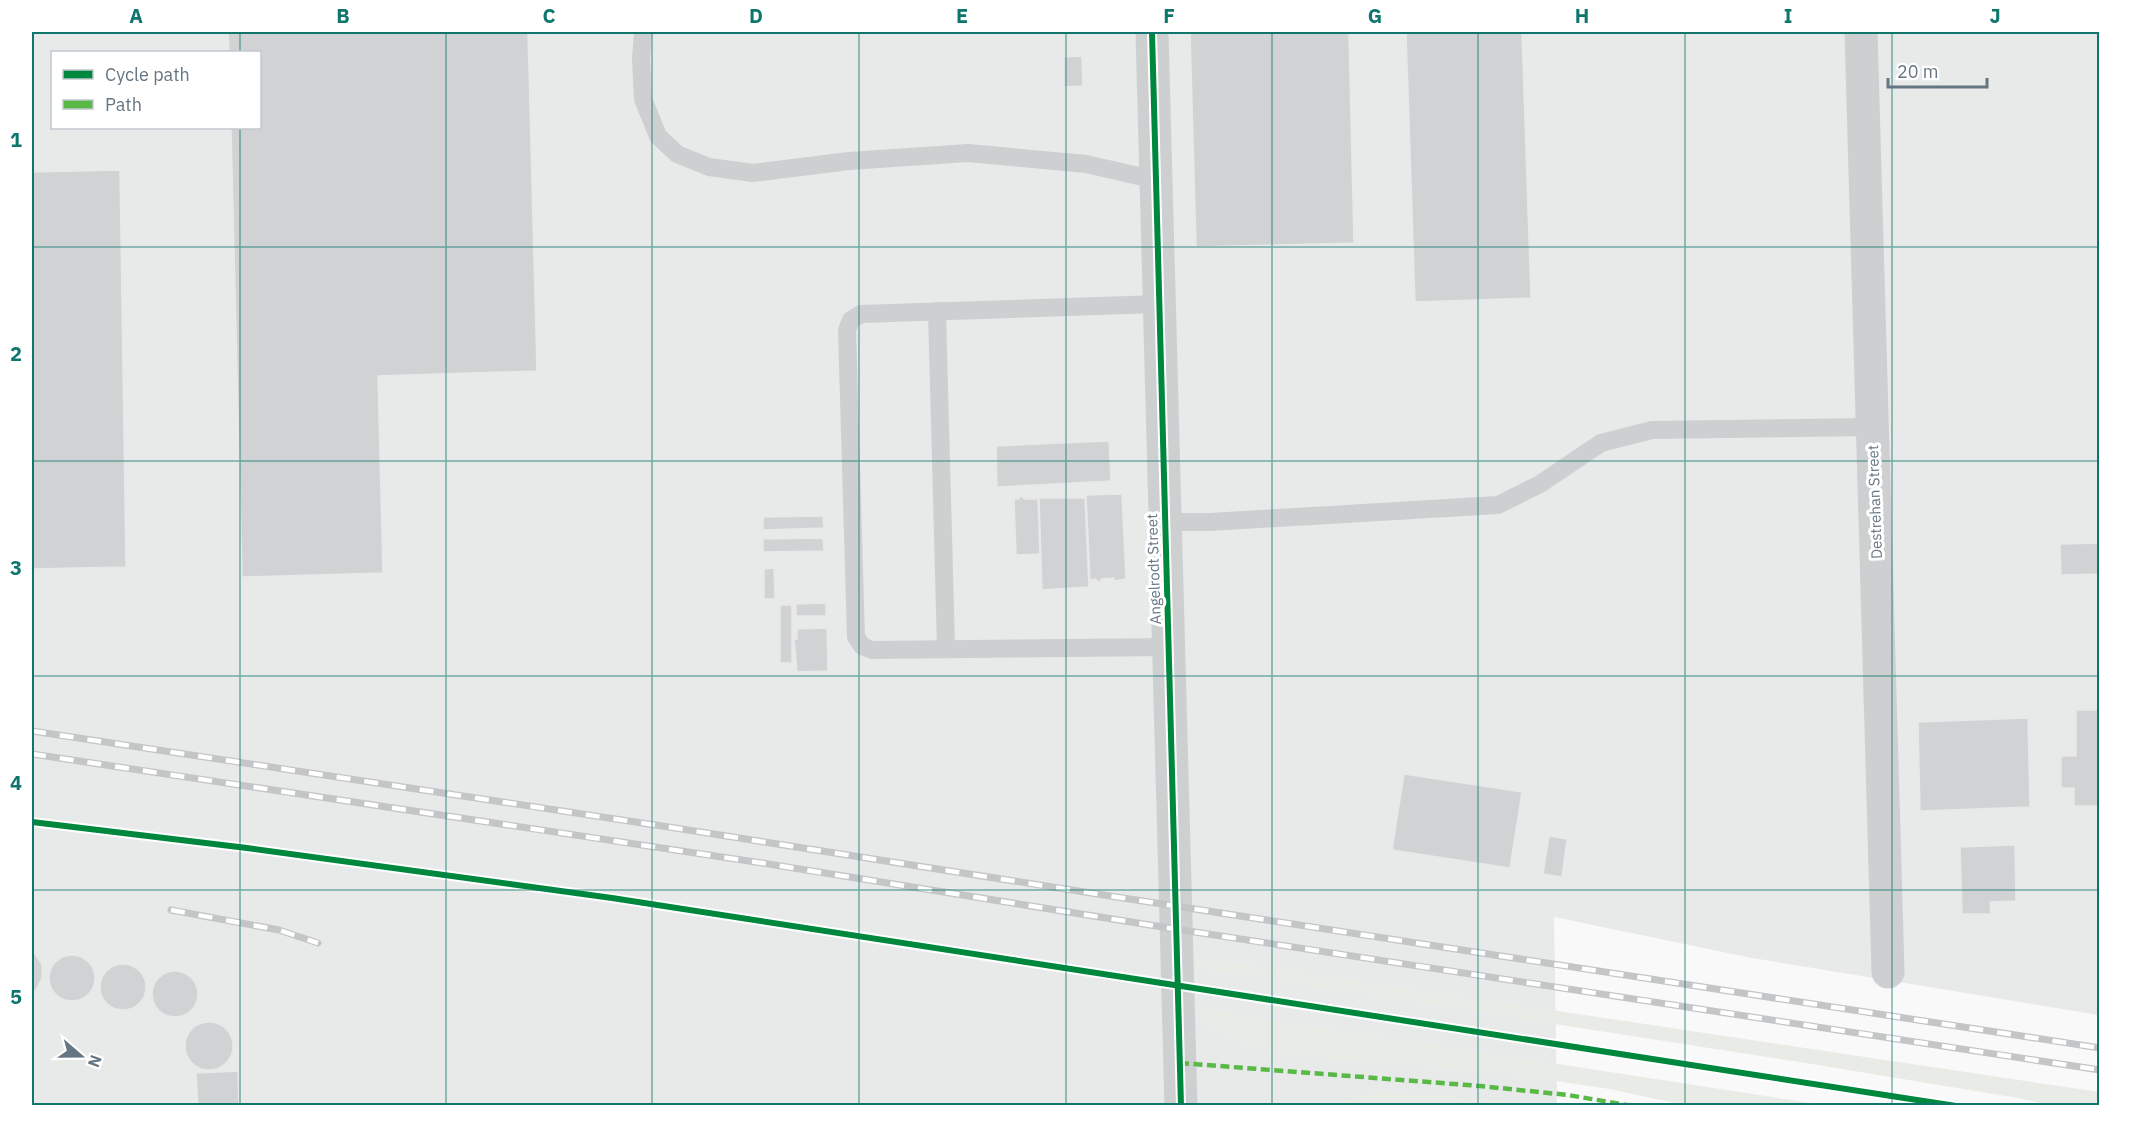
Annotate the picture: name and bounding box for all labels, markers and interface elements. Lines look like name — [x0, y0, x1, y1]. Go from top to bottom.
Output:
text: A — [129, 2, 143, 29]
text: B — [336, 2, 350, 29]
text: C — [542, 2, 556, 29]
text: D — [749, 2, 763, 29]
text: E — [956, 2, 968, 29]
text: F — [1163, 2, 1175, 29]
text: G — [1368, 2, 1382, 29]
text: H — [1575, 2, 1589, 29]
text: I — [1784, 2, 1792, 29]
text: J — [1989, 2, 2001, 29]
legend — [51, 51, 261, 129]
scale bar — [1888, 51, 1987, 89]
text: 20 m — [1897, 60, 1939, 83]
text: Cycle path — [105, 63, 190, 86]
text: Path — [105, 93, 142, 116]
text: 1 — [10, 126, 22, 153]
text: 2 — [10, 340, 22, 367]
street label: Destrehan Street — [1863, 445, 1886, 559]
street label: Angelrodt Street — [1142, 513, 1165, 625]
text: 3 — [10, 554, 22, 581]
text: 4 — [10, 769, 22, 796]
text: 5 — [10, 983, 22, 1010]
north arrow — [51, 1026, 111, 1086]
text: N — [84, 1052, 106, 1070]

